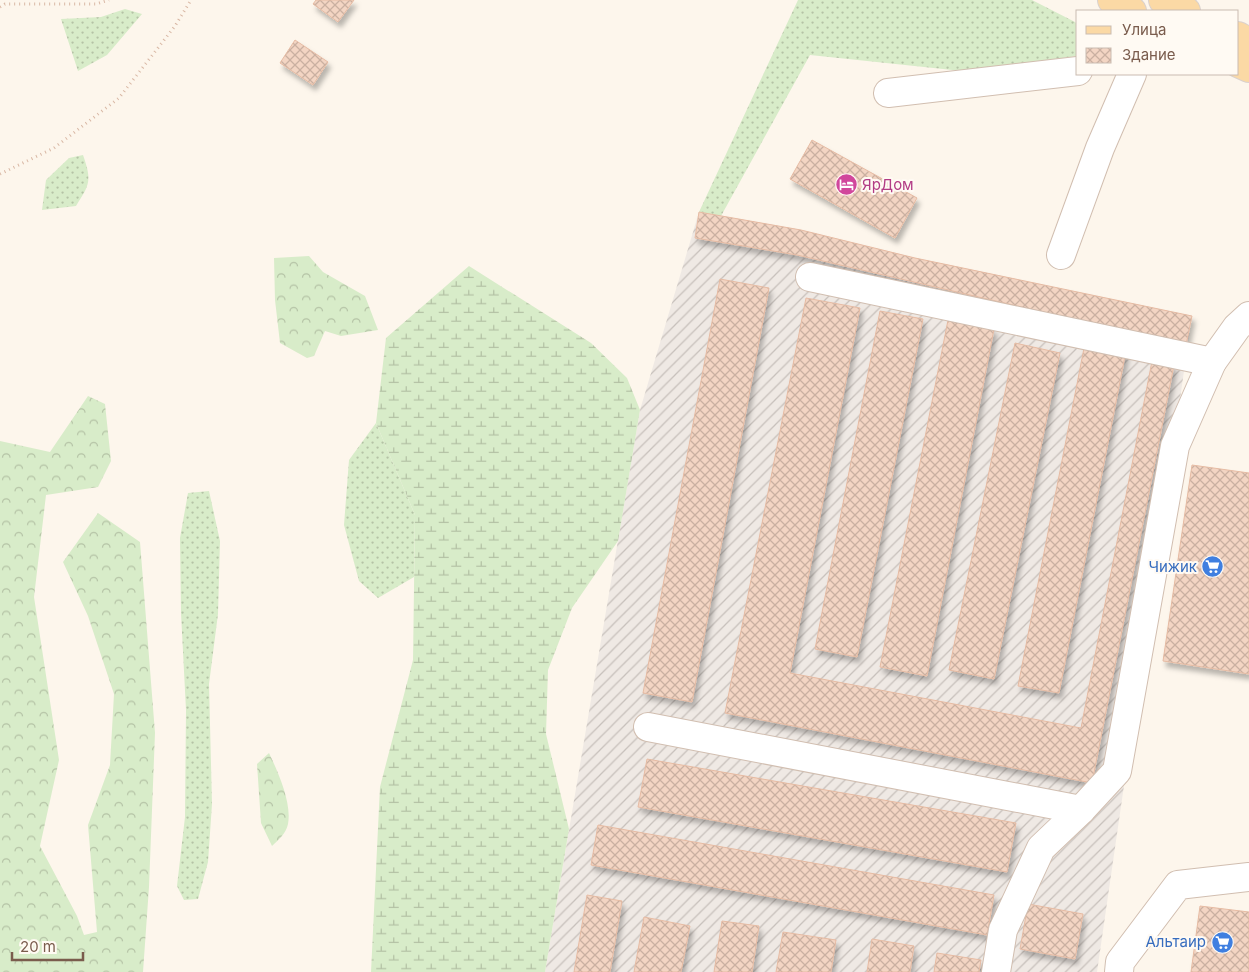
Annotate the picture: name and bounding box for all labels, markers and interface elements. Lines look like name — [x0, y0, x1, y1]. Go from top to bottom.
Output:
legend — [1076, 10, 1239, 75]
text: Улица — [1122, 20, 1166, 39]
text: Здание — [1122, 45, 1176, 64]
hotel icon: ЯрДом — [834, 173, 858, 197]
place label: ЯрДом — [862, 175, 914, 194]
supermarket icon: Чижик — [1201, 555, 1225, 579]
place label: Чижик — [1148, 557, 1197, 576]
scale bar — [12, 930, 84, 962]
supermarket icon: Альтаир — [1210, 930, 1234, 954]
place label: Альтаир — [1145, 932, 1206, 951]
text: 20 m — [20, 937, 56, 956]

